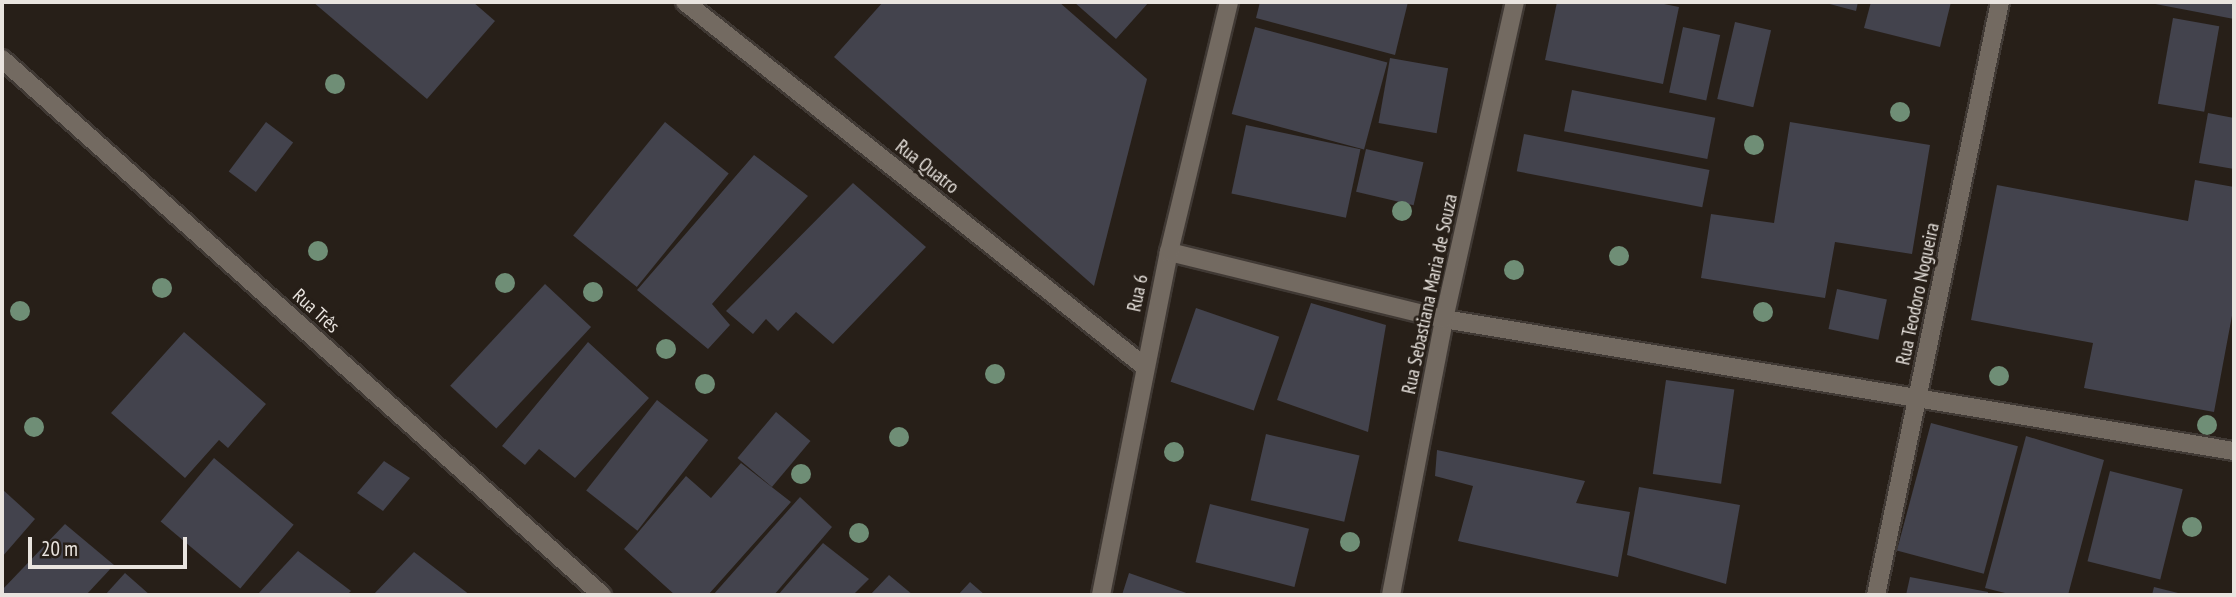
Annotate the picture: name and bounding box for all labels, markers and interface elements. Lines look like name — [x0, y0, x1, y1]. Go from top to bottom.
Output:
street label: Rua Quatro — [891, 135, 963, 199]
street label: Rua Sebastiana Maria de Souza — [1398, 192, 1462, 396]
street label: Rua Teodoro Nogueira — [1892, 221, 1944, 367]
street label: Rua 6 — [1123, 272, 1153, 314]
street label: Rua Três — [288, 284, 344, 338]
scale bar — [32, 524, 191, 568]
text: 20 m — [41, 535, 78, 562]

